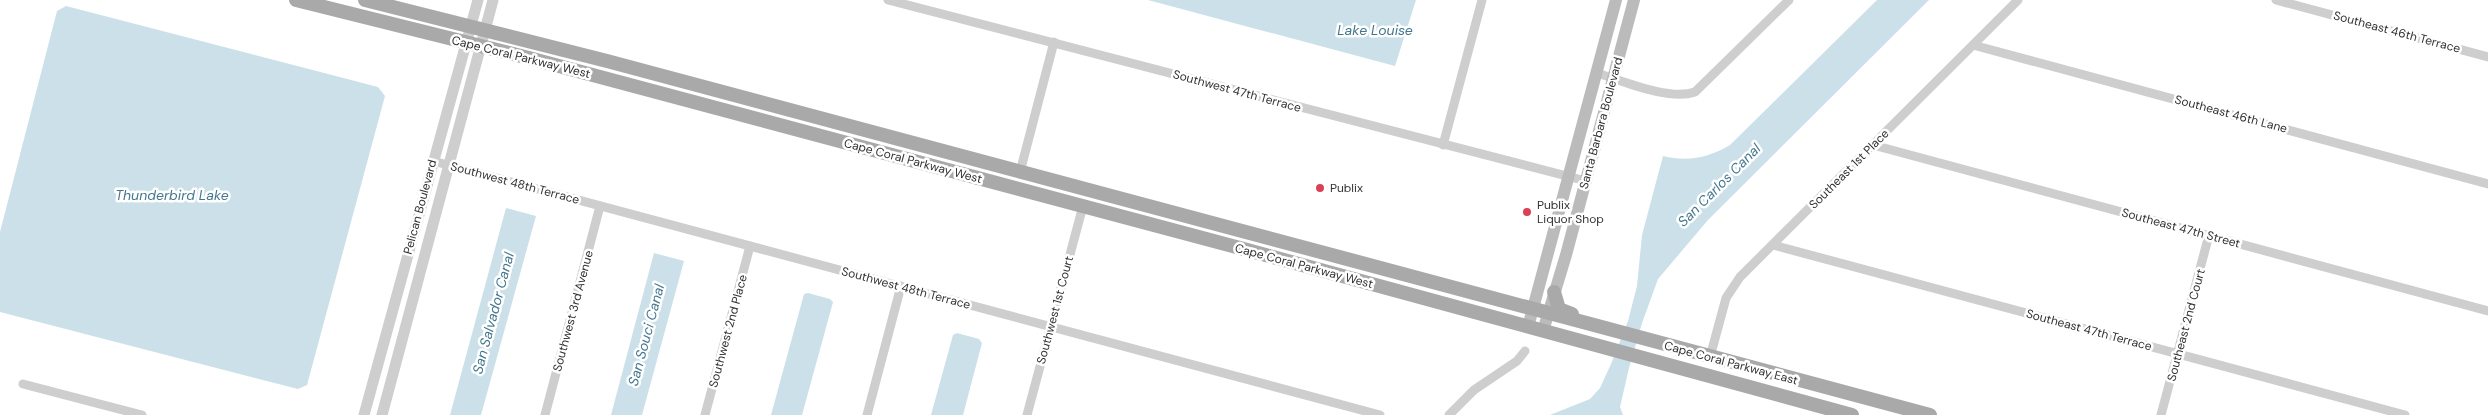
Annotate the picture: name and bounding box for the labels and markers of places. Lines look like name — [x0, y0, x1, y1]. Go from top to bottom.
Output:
place label: Publix — [1330, 180, 1363, 196]
marker: Publix — [1314, 182, 1326, 194]
place label: Publix Liquor Shop — [1537, 197, 1604, 227]
marker: Publix Liquor Shop — [1521, 206, 1533, 218]

